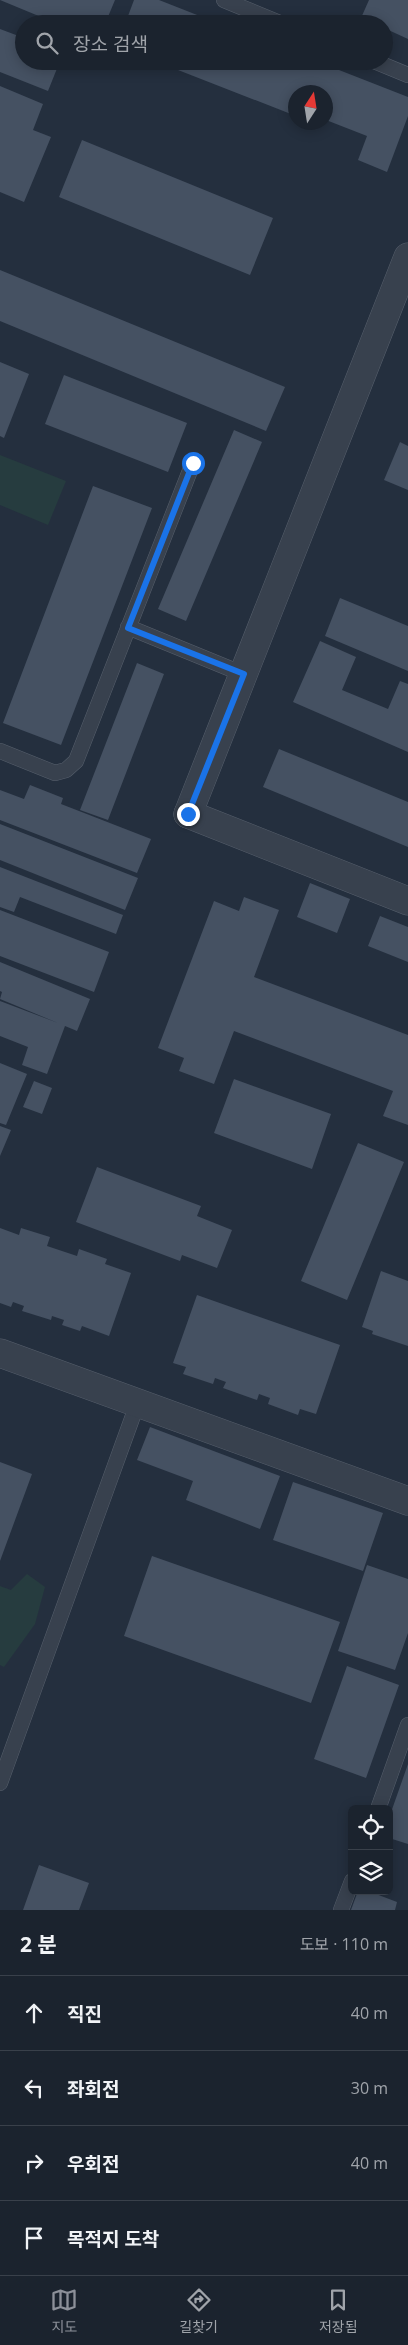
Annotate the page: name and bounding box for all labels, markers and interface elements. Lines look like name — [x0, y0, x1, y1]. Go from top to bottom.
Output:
search box — [15, 15, 393, 70]
icon: search — [33, 29, 61, 57]
text: 장소 검색 — [73, 31, 148, 57]
north arrow — [288, 85, 333, 130]
route start — [182, 452, 205, 475]
route end — [177, 803, 200, 826]
map controls — [348, 1805, 393, 1895]
button: locate — [348, 1805, 393, 1850]
button: layers — [348, 1850, 393, 1895]
text: 2 분 — [20, 1930, 57, 1958]
text: 도보 · 110 m — [300, 1933, 388, 1955]
icon: ahead — [20, 1999, 48, 2027]
text: 직진 — [67, 2001, 102, 2027]
text: 40 m — [351, 2002, 388, 2024]
icon: left — [20, 2074, 48, 2102]
text: 좌회전 — [67, 2076, 119, 2102]
text: 30 m — [351, 2077, 388, 2099]
icon: right — [20, 2149, 48, 2177]
text: 우회전 — [67, 2151, 119, 2177]
text: 40 m — [351, 2152, 388, 2174]
icon: arrive — [20, 2224, 48, 2252]
text: 목적지 도착 — [67, 2226, 159, 2252]
tab: 지도 — [50, 2286, 78, 2336]
tab: 길찾기 — [179, 2286, 218, 2336]
tab: 저장됨 — [319, 2286, 358, 2336]

